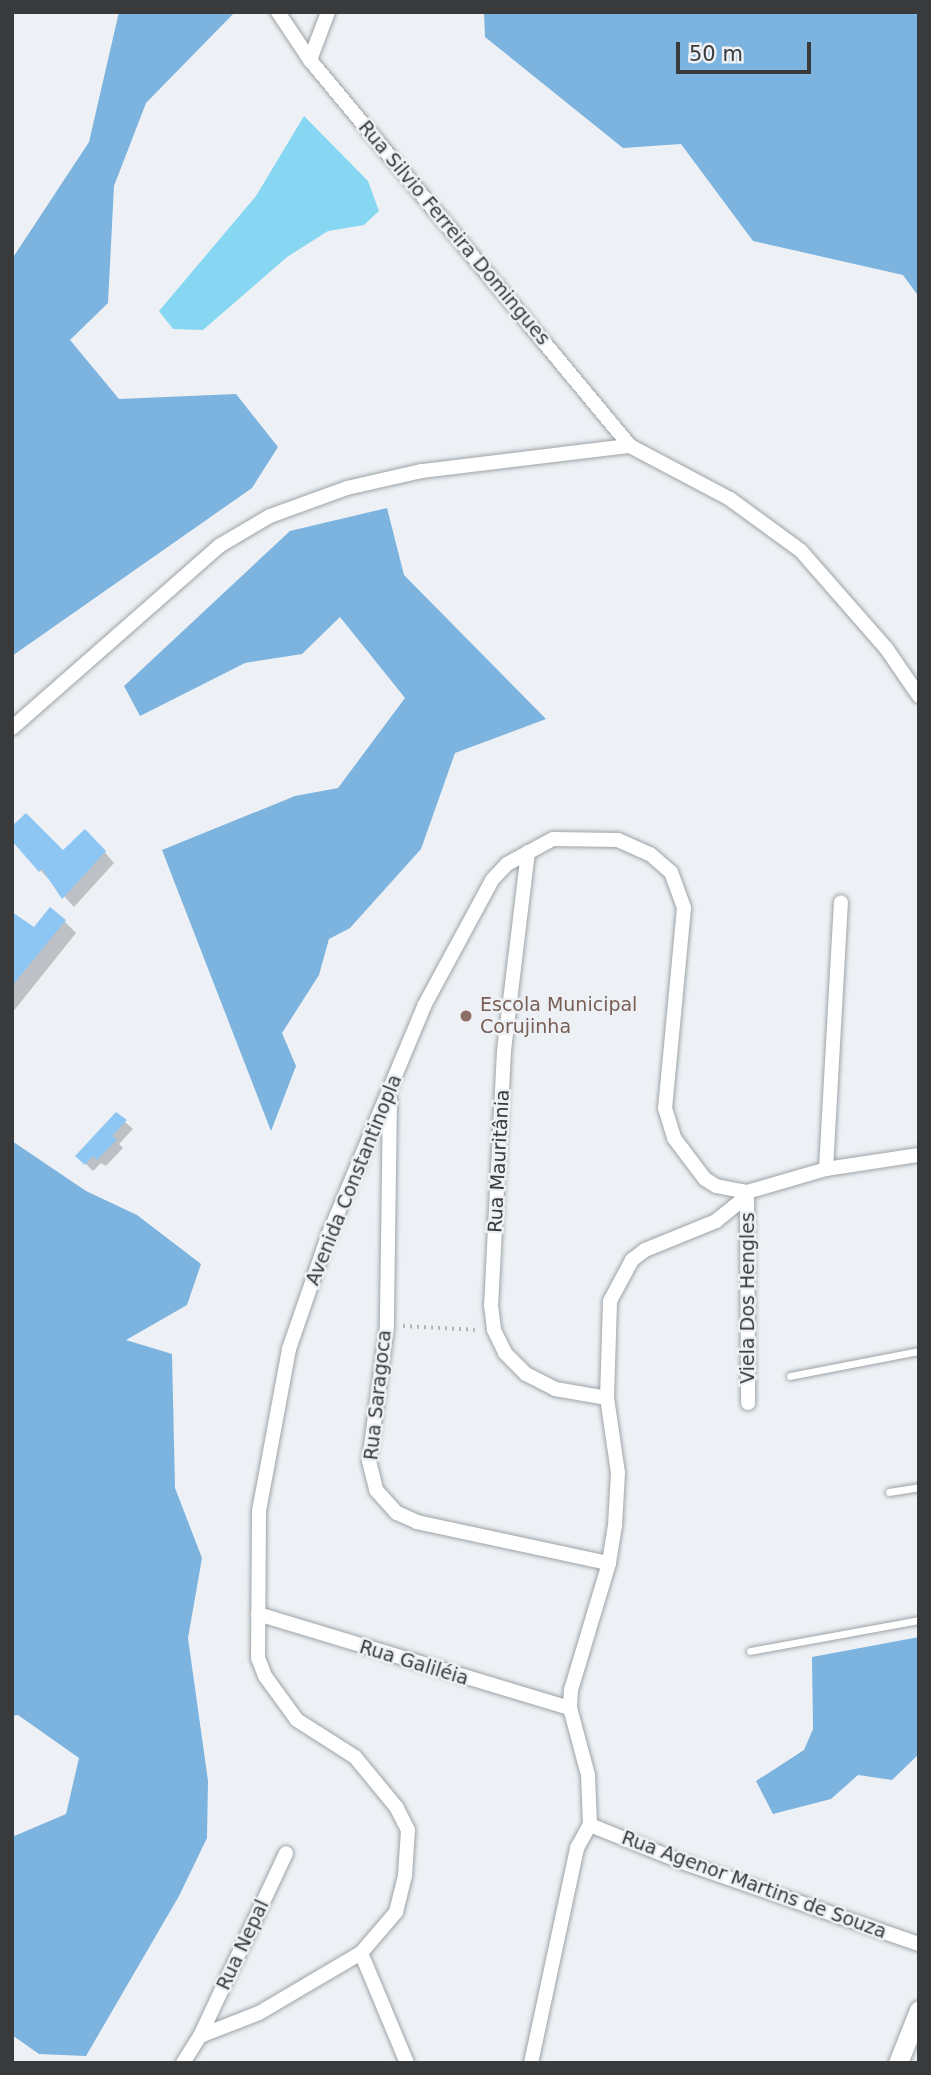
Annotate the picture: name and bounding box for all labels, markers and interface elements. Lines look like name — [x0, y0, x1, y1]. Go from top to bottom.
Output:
scale bar — [679, 28, 814, 72]
text: 50 m — [689, 42, 743, 66]
street label: Rua Silvio Ferreira Domingues — [353, 116, 555, 350]
place label: Escola Municipal Corujinha — [480, 994, 637, 1038]
marker: Escola Municipal Corujinha — [458, 1008, 474, 1024]
street label: Avenida Constantinopla — [301, 1071, 407, 1289]
street label: Rua Mauritânia — [484, 1089, 514, 1233]
street label: Viela Dos Hengles — [737, 1212, 759, 1384]
street label: Rua Saragoca — [360, 1329, 396, 1461]
street label: Rua Galiléia — [357, 1636, 471, 1690]
street label: Rua Agenor Martins de Souza — [619, 1826, 889, 1944]
street label: Rua Nepal — [212, 1896, 274, 1994]

